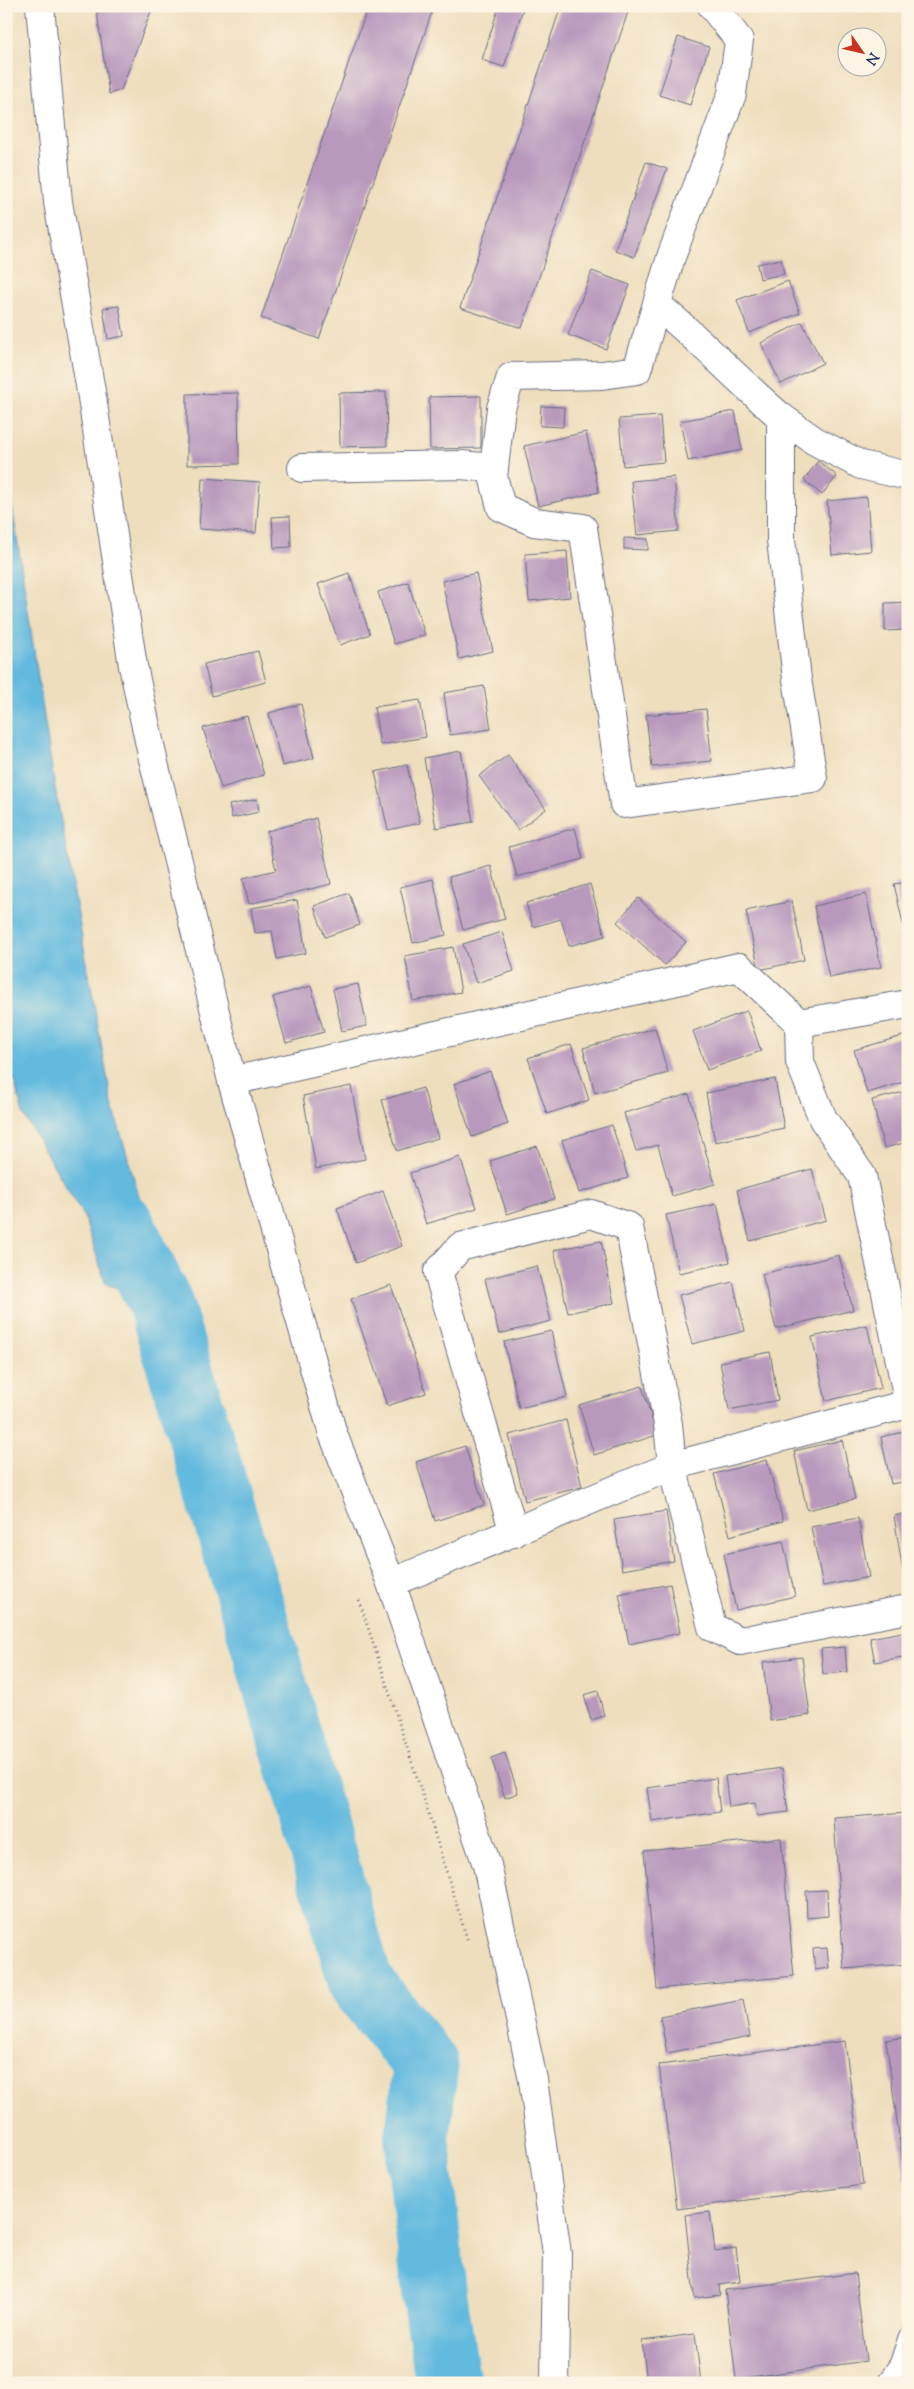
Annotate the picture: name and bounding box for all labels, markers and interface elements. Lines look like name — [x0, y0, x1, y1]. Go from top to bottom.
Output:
north arrow — [836, 28, 886, 78]
text: N — [860, 48, 883, 68]

